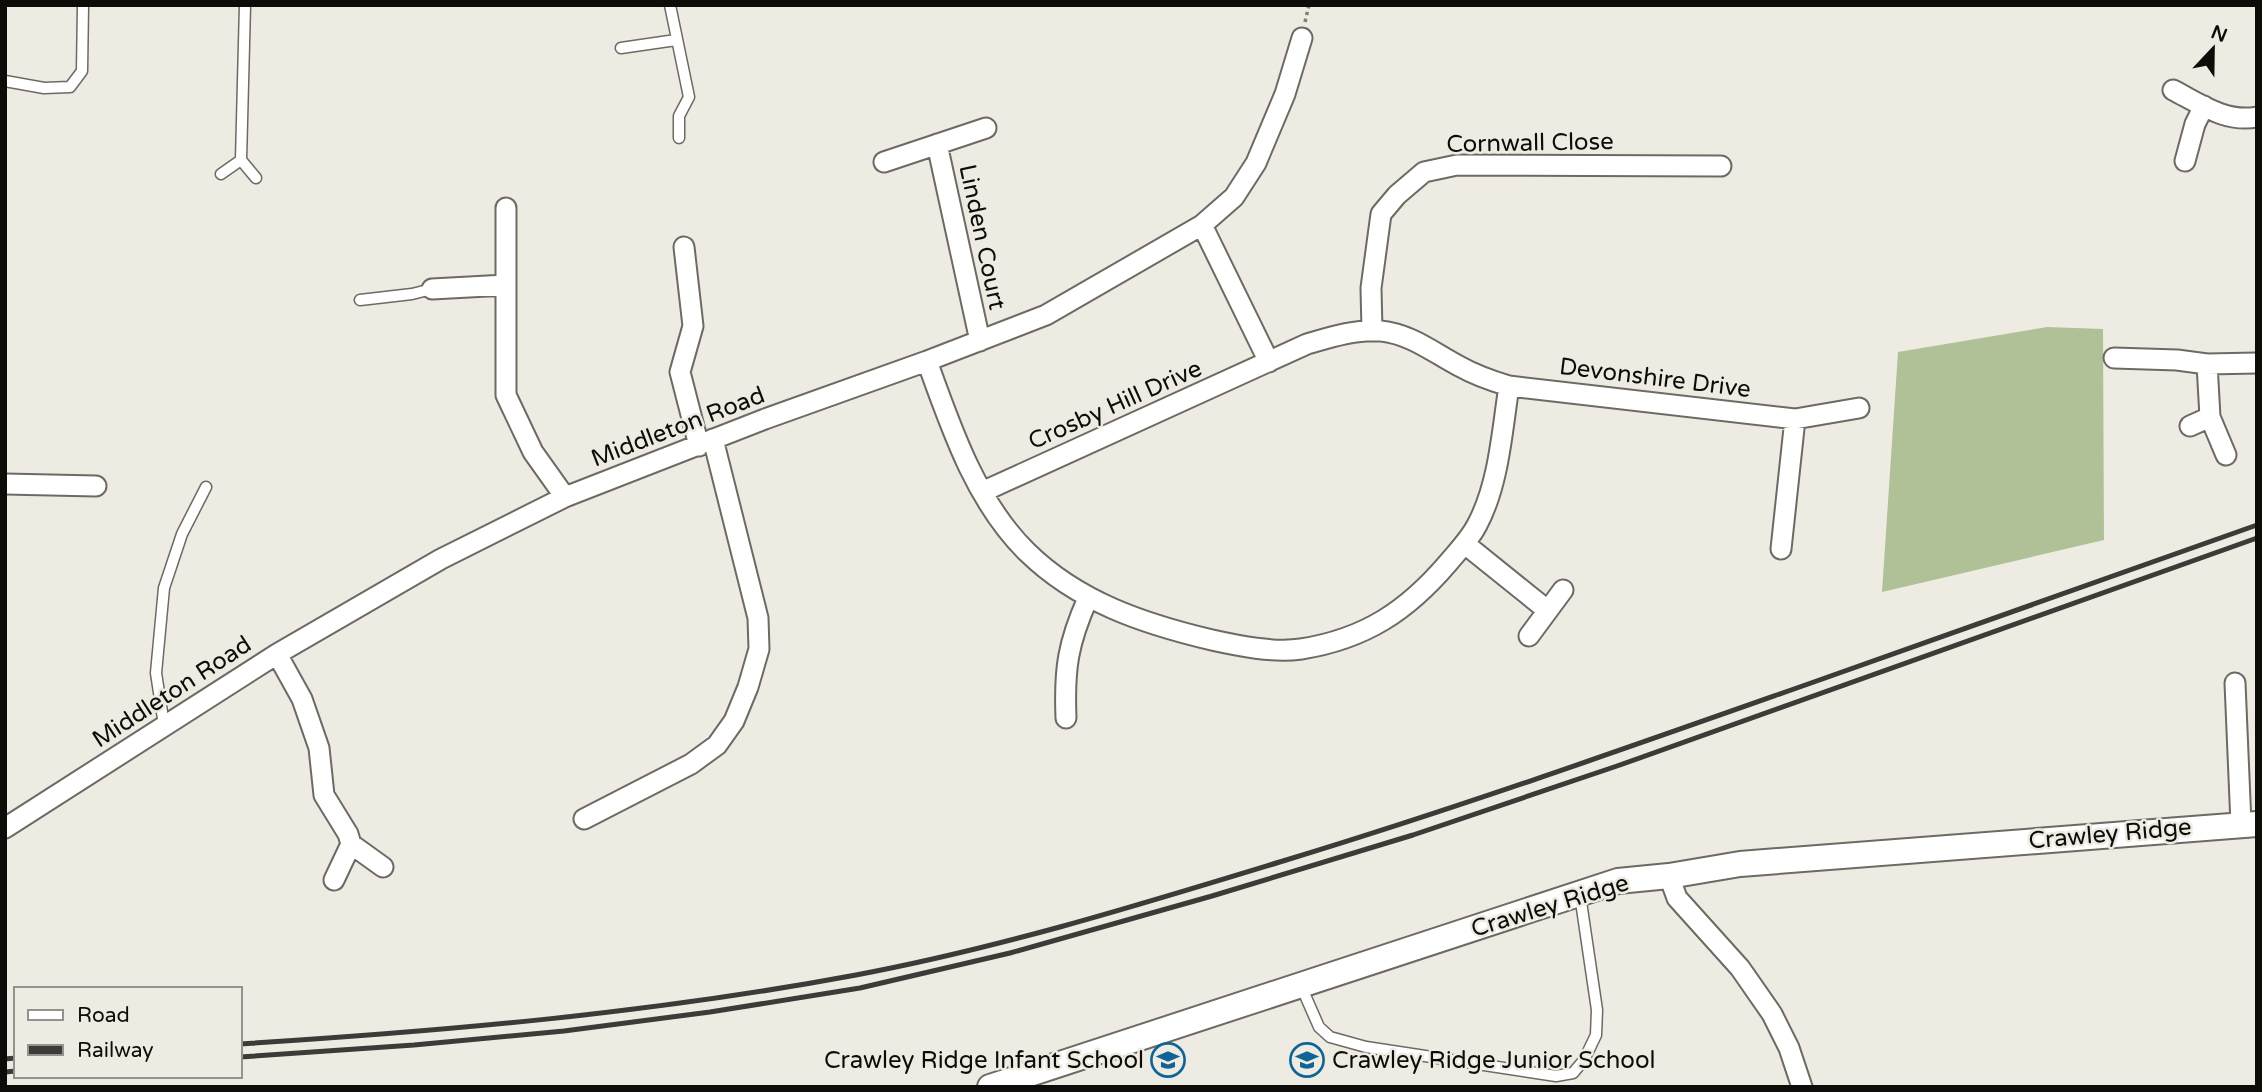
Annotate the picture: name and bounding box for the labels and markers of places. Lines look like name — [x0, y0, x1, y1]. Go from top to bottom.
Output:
school or university icon: Crawley Ridge Infant School — [1149, 1041, 1187, 1079]
school or university icon: Crawley Ridge Junior School — [1288, 1041, 1326, 1079]
place label: Crawley Ridge Infant School — [824, 1046, 1144, 1075]
place label: Crawley Ridge Junior School — [1332, 1046, 1656, 1075]

